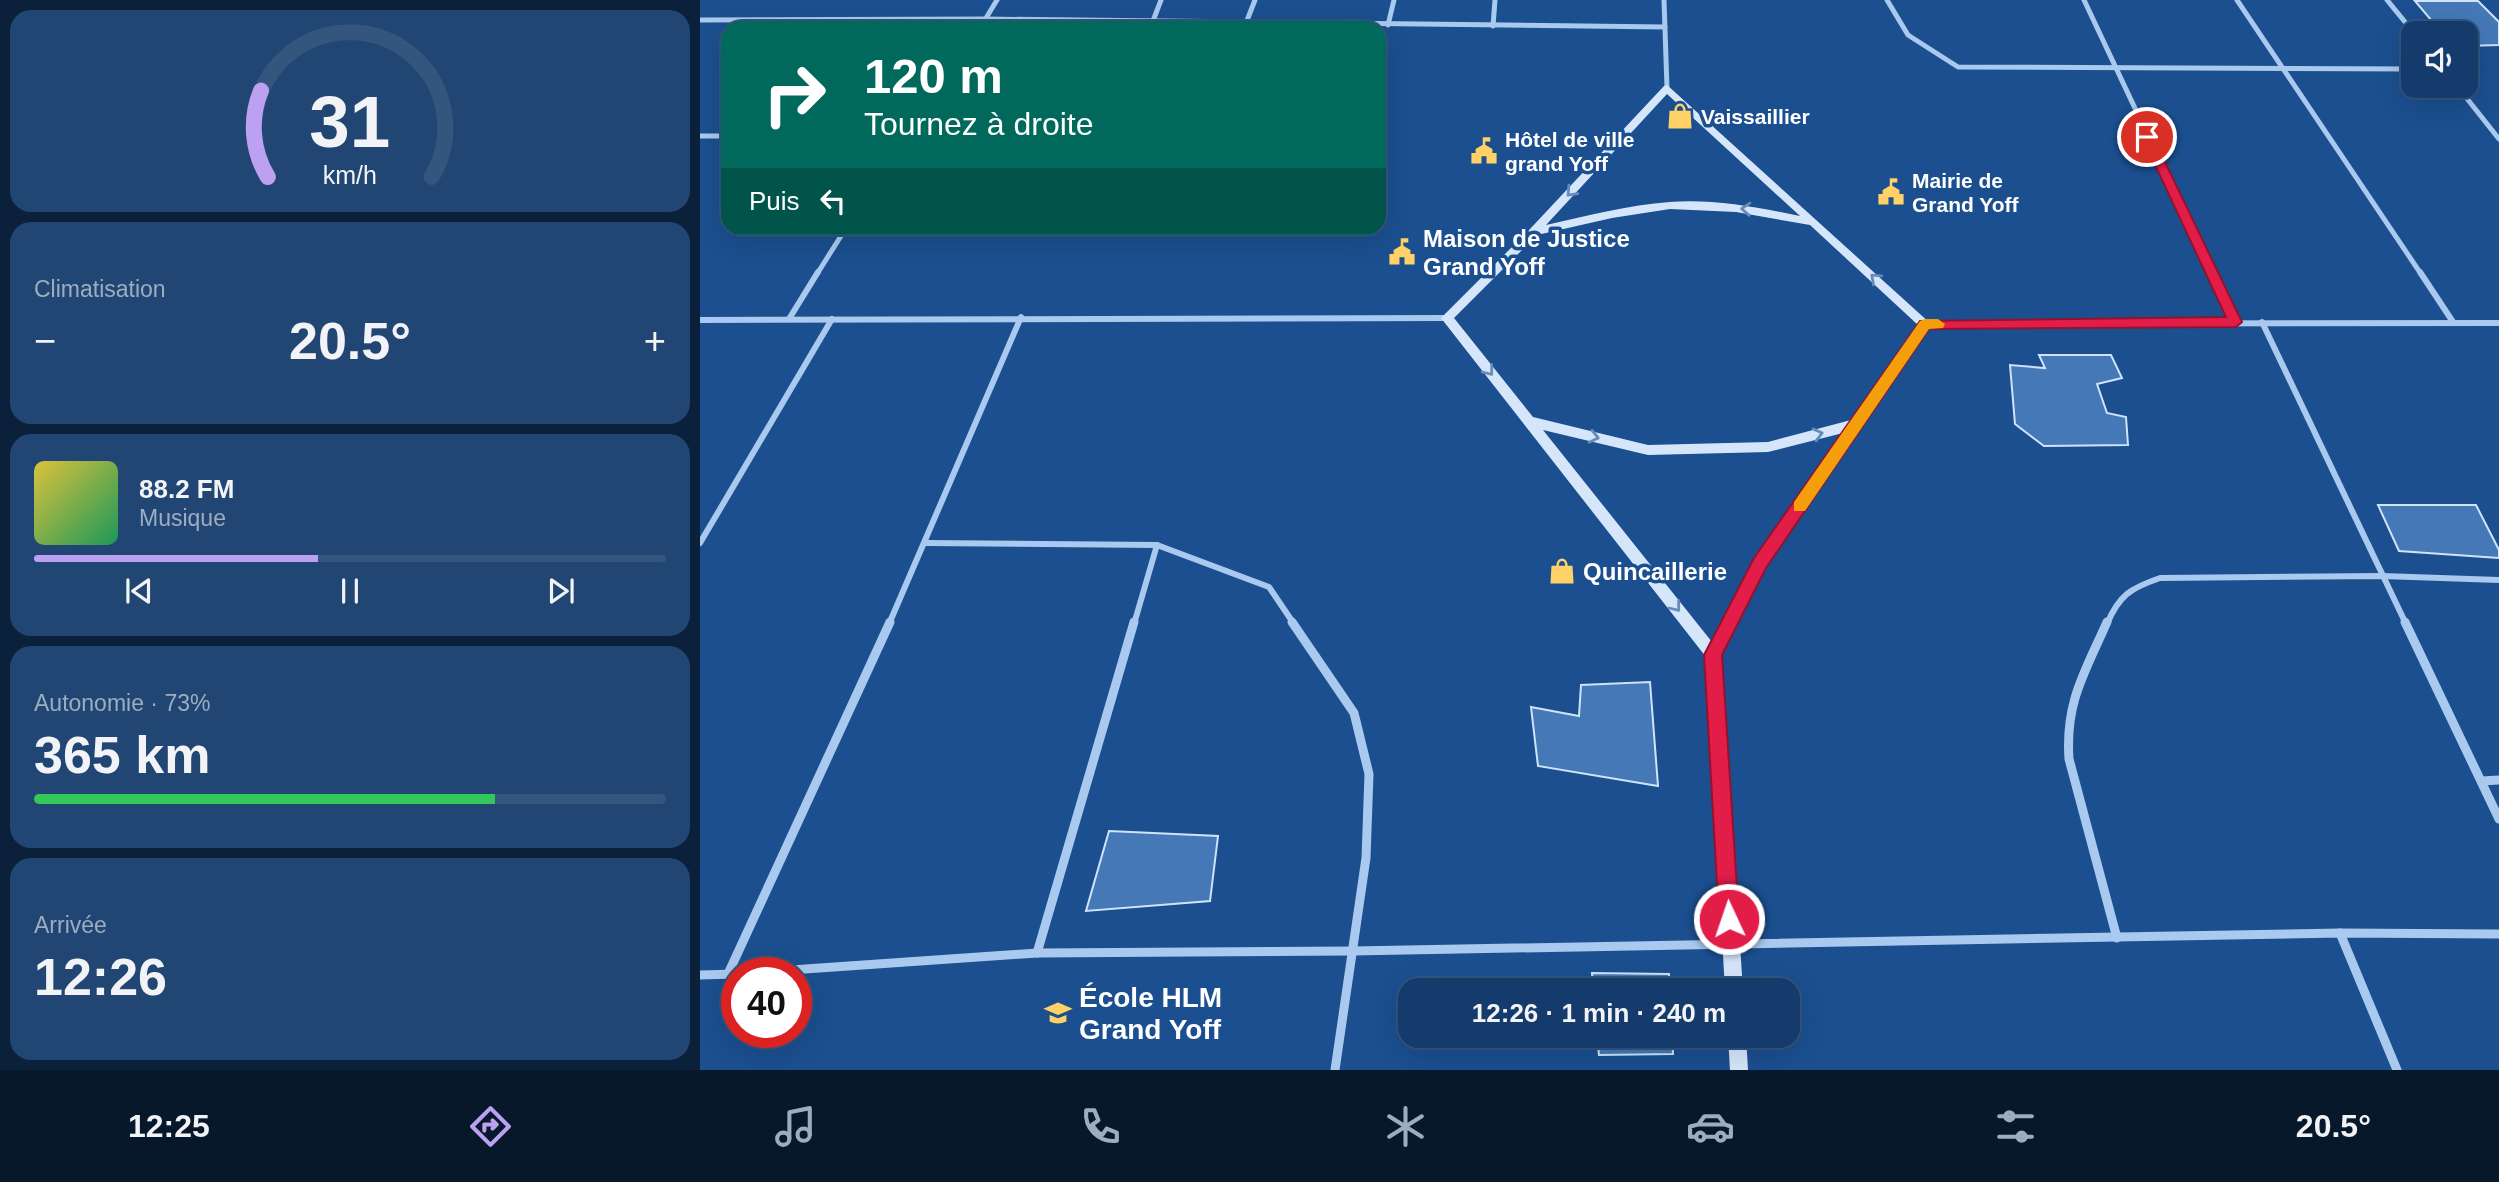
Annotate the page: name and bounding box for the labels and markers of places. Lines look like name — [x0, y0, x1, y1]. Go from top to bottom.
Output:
shop icon: Vaissaillier — [1665, 101, 1695, 131]
place label: Vaissaillier — [1701, 105, 1810, 128]
pin — [2117, 107, 2177, 167]
place label: Hôtel de ville grand Yoff — [1505, 128, 1635, 175]
public building icon: Hôtel de ville grand Yoff — [1469, 136, 1499, 166]
place label: Mairie de Grand Yoff — [1912, 169, 2020, 216]
public building icon: Mairie de Grand Yoff — [1876, 177, 1906, 207]
place label: Maison de Justice Grand Yoff — [1423, 225, 1630, 280]
public building icon: Maison de Justice Grand Yoff — [1387, 237, 1417, 267]
shop icon: Quincaillerie — [1547, 556, 1577, 586]
place label: Quincaillerie — [1583, 558, 1727, 585]
place label: École HLM Grand Yoff — [1079, 982, 1222, 1045]
school or university icon: École HLM Grand Yoff — [1043, 998, 1073, 1028]

